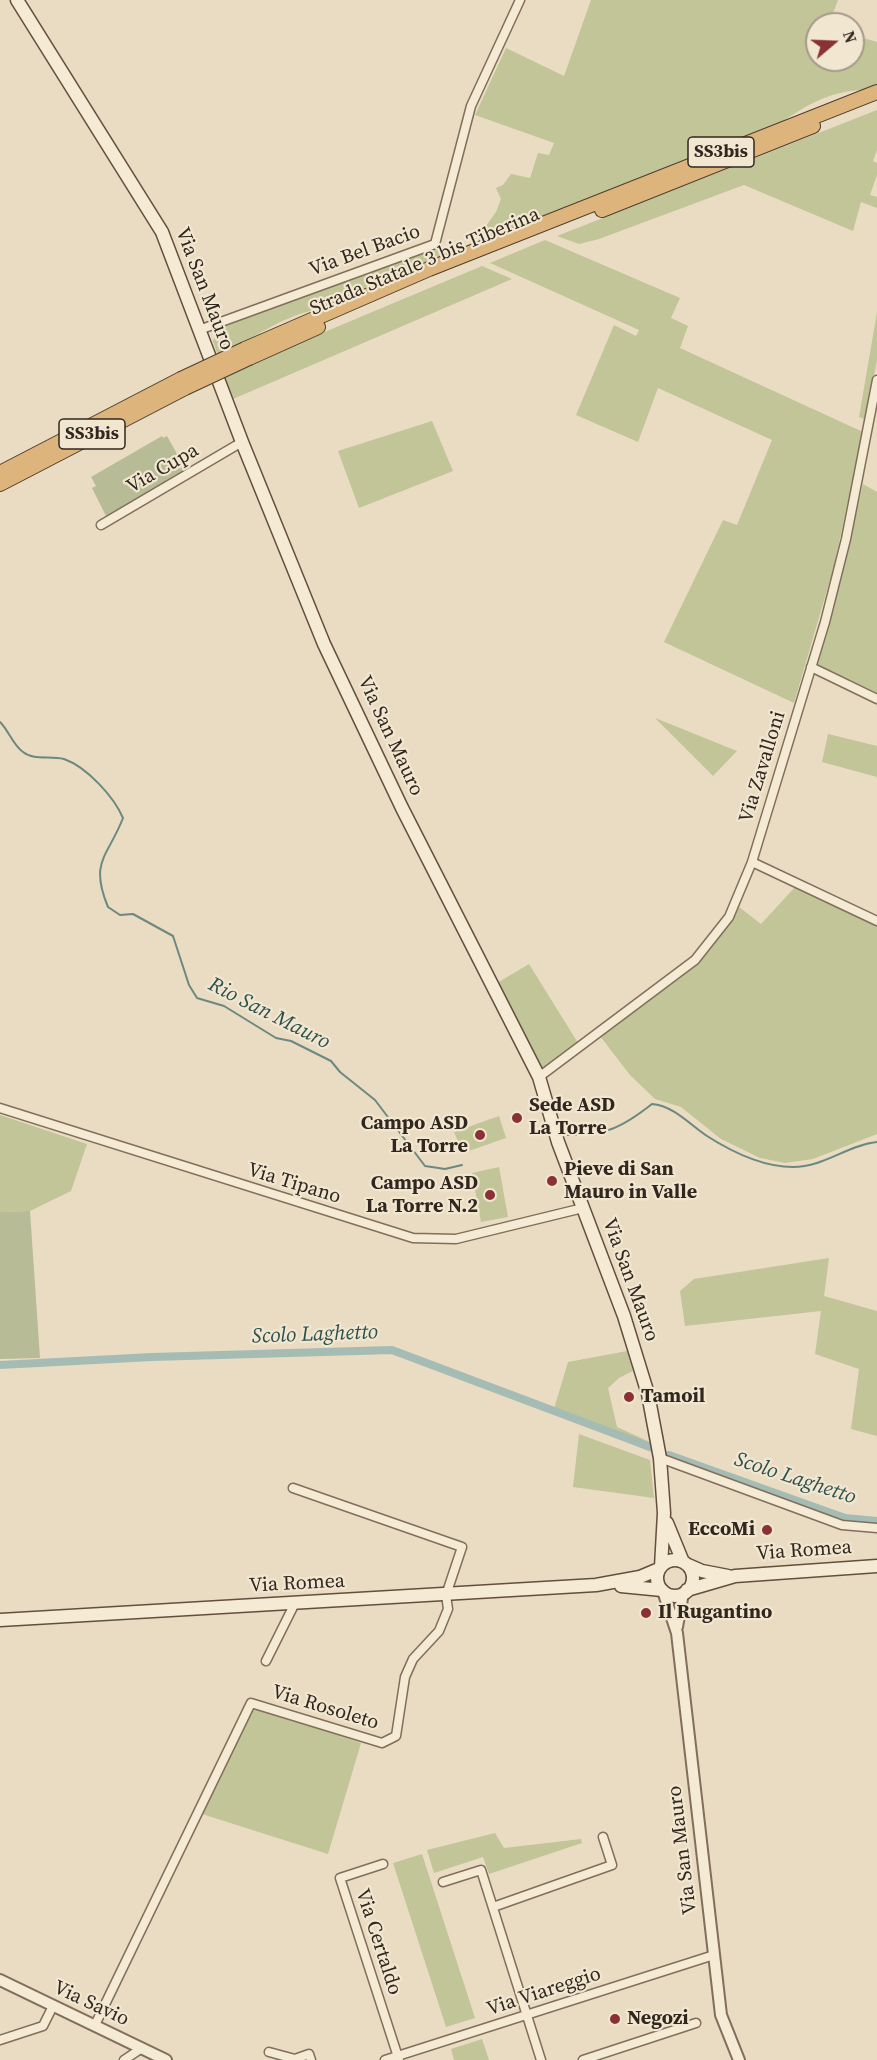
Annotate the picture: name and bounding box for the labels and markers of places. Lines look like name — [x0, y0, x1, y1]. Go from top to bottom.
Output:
place label: Sede ASD La Torre — [529, 1094, 615, 1141]
marker: Sede ASD La Torre — [510, 1111, 524, 1125]
place label: Campo ASD La Torre — [361, 1112, 468, 1159]
marker: Campo ASD La Torre — [473, 1128, 487, 1142]
place label: Pieve di San Mauro in Valle — [564, 1158, 697, 1205]
place label: Campo ASD La Torre N.2 — [366, 1172, 478, 1219]
marker: Pieve di San Mauro in Valle — [545, 1174, 559, 1188]
marker: Campo ASD La Torre N.2 — [483, 1188, 497, 1202]
place label: Tamoil — [641, 1385, 705, 1409]
marker: Tamoil — [622, 1390, 636, 1404]
place label: EccoMi — [688, 1518, 755, 1542]
marker: EccoMi — [760, 1523, 774, 1537]
place label: Il Rugantino — [658, 1601, 772, 1625]
marker: Il Rugantino — [639, 1606, 653, 1620]
place label: Negozi — [627, 2007, 689, 2031]
marker: Negozi — [608, 2012, 622, 2026]

